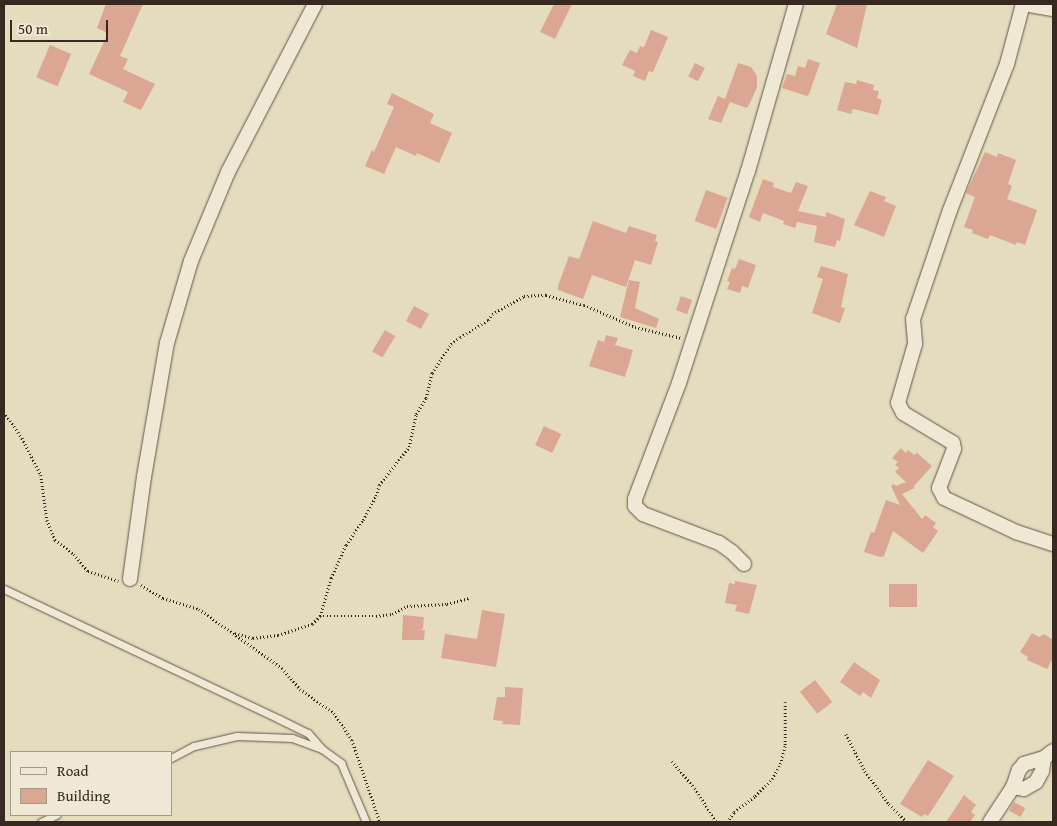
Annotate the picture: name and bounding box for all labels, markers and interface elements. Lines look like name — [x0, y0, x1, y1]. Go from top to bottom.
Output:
scale bar — [12, 10, 110, 42]
text: 50 m — [18, 18, 48, 39]
legend — [10, 751, 172, 816]
text: Road — [57, 760, 88, 781]
text: Building — [57, 785, 110, 806]

